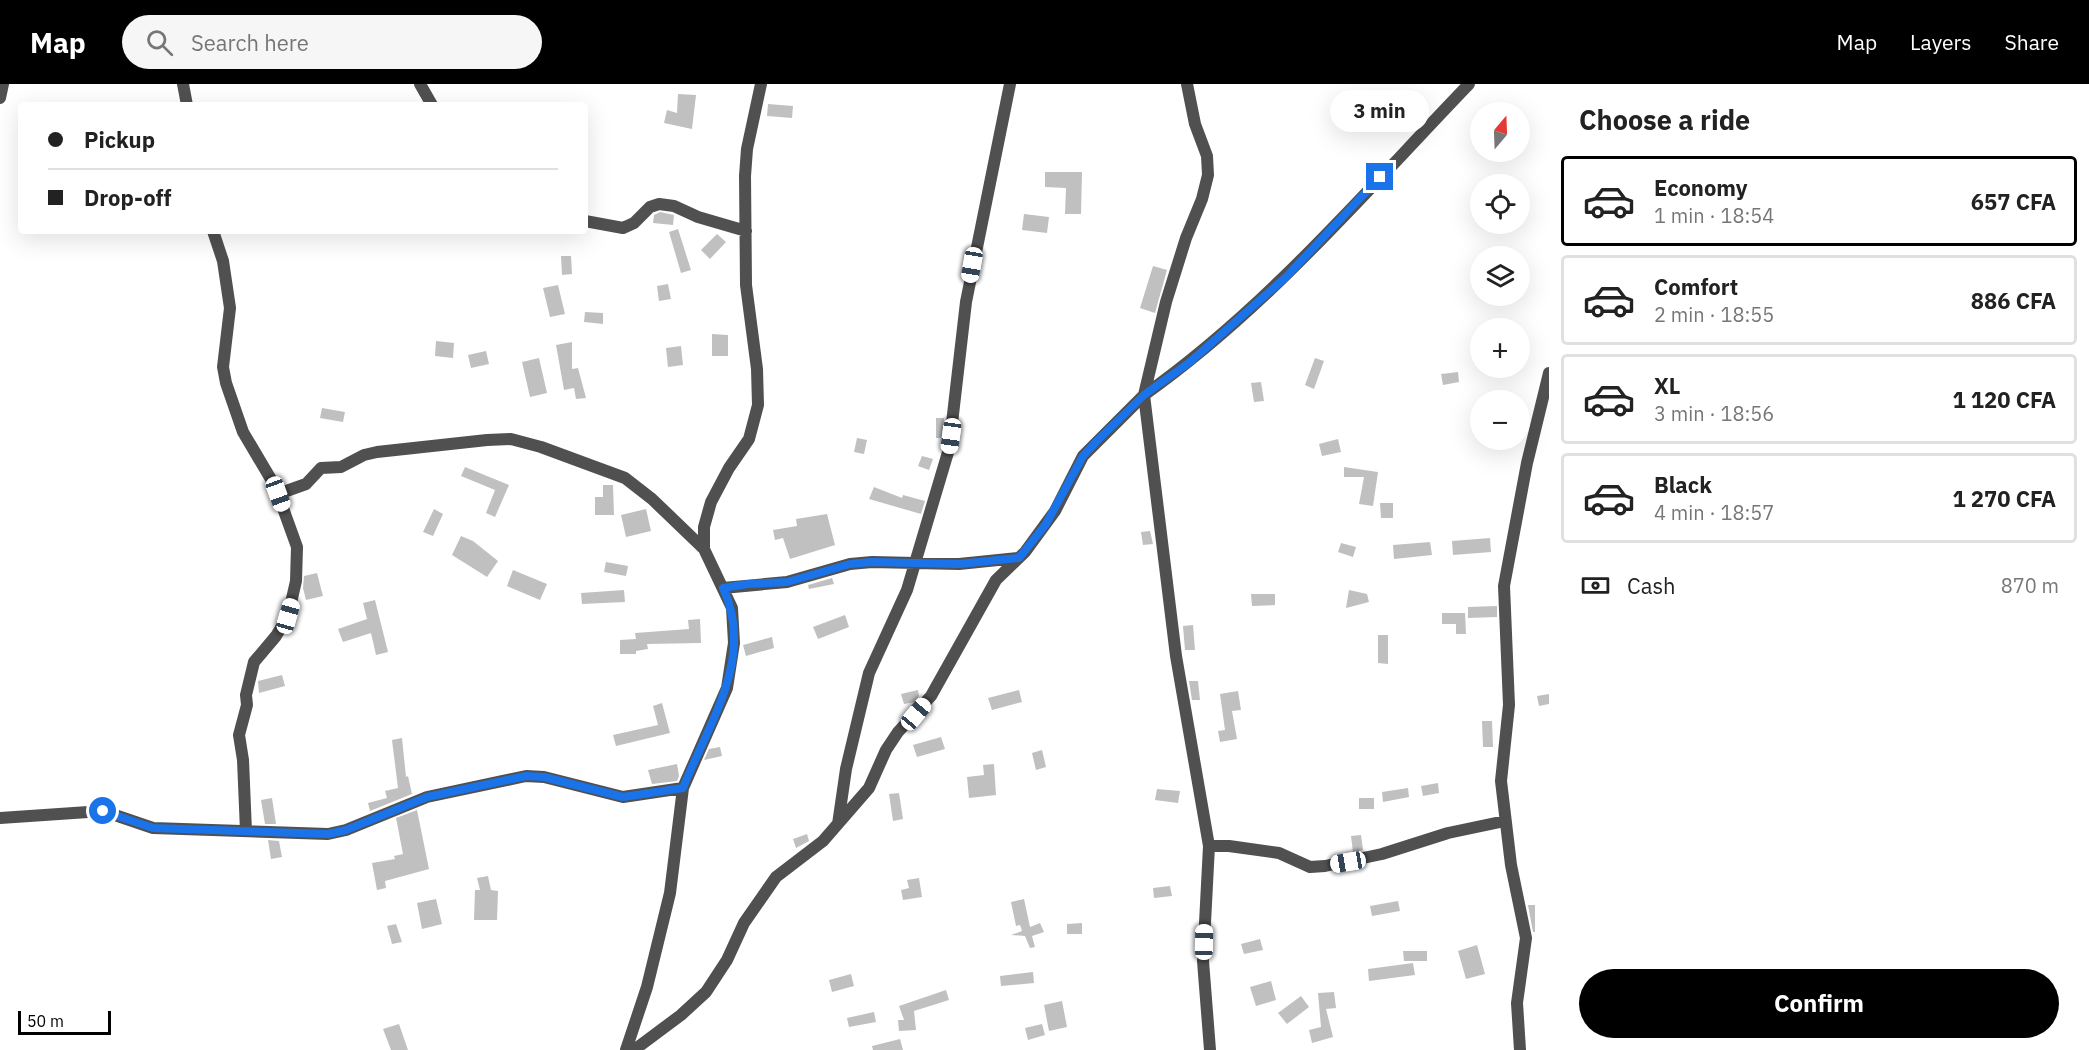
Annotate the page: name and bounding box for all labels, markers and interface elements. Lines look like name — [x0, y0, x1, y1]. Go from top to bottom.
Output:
search box — [122, 15, 542, 69]
text: Map — [30, 24, 86, 61]
icon: search — [143, 26, 176, 59]
text: Search here — [191, 28, 309, 57]
text: Map — [1837, 28, 1877, 56]
text: Layers — [1910, 28, 1972, 56]
text: Share — [2005, 28, 2059, 56]
callout: 3 min — [1330, 90, 1430, 132]
text: 3 min — [1353, 97, 1406, 124]
north arrow — [1470, 102, 1530, 162]
map controls — [1470, 102, 1530, 450]
text: Choose a ride — [1579, 102, 1750, 137]
text: Pickup — [84, 125, 155, 154]
route end — [1366, 163, 1393, 190]
text: Economy — [1654, 173, 1748, 202]
button: locate — [1470, 174, 1530, 234]
icon: car — [1582, 174, 1636, 228]
text: Drop-off — [84, 183, 171, 212]
text: 657 CFA — [1971, 187, 2056, 216]
text: 1 min · 18:54 — [1654, 202, 1774, 229]
car — [960, 246, 984, 284]
button: layers — [1470, 246, 1530, 306]
text: Comfort — [1654, 272, 1738, 301]
icon: car — [1582, 273, 1636, 327]
text: 886 CFA — [1971, 286, 2056, 315]
text: 2 min · 18:55 — [1654, 301, 1774, 328]
button: + — [1470, 318, 1530, 378]
text: XL — [1654, 371, 1680, 400]
icon: car — [1582, 372, 1636, 426]
text: 1 120 CFA — [1952, 385, 2056, 414]
button: − — [1470, 390, 1530, 450]
text: 3 min · 18:56 — [1654, 400, 1774, 427]
car — [940, 417, 962, 455]
text: Black — [1654, 470, 1712, 499]
icon: car — [1582, 471, 1636, 525]
car — [263, 474, 293, 514]
text: 1 270 CFA — [1952, 484, 2056, 513]
text: 4 min · 18:57 — [1654, 499, 1774, 526]
icon: cash — [1579, 569, 1612, 602]
text: Cash — [1627, 571, 1676, 600]
text: 870 m — [2001, 572, 2059, 599]
car — [274, 596, 302, 636]
car — [898, 694, 934, 734]
route start — [89, 797, 116, 824]
car — [1329, 850, 1367, 874]
car — [1195, 924, 1213, 960]
button: Confirm — [1579, 969, 2059, 1038]
scale bar — [18, 1008, 111, 1036]
text: 50 m — [27, 1011, 64, 1031]

